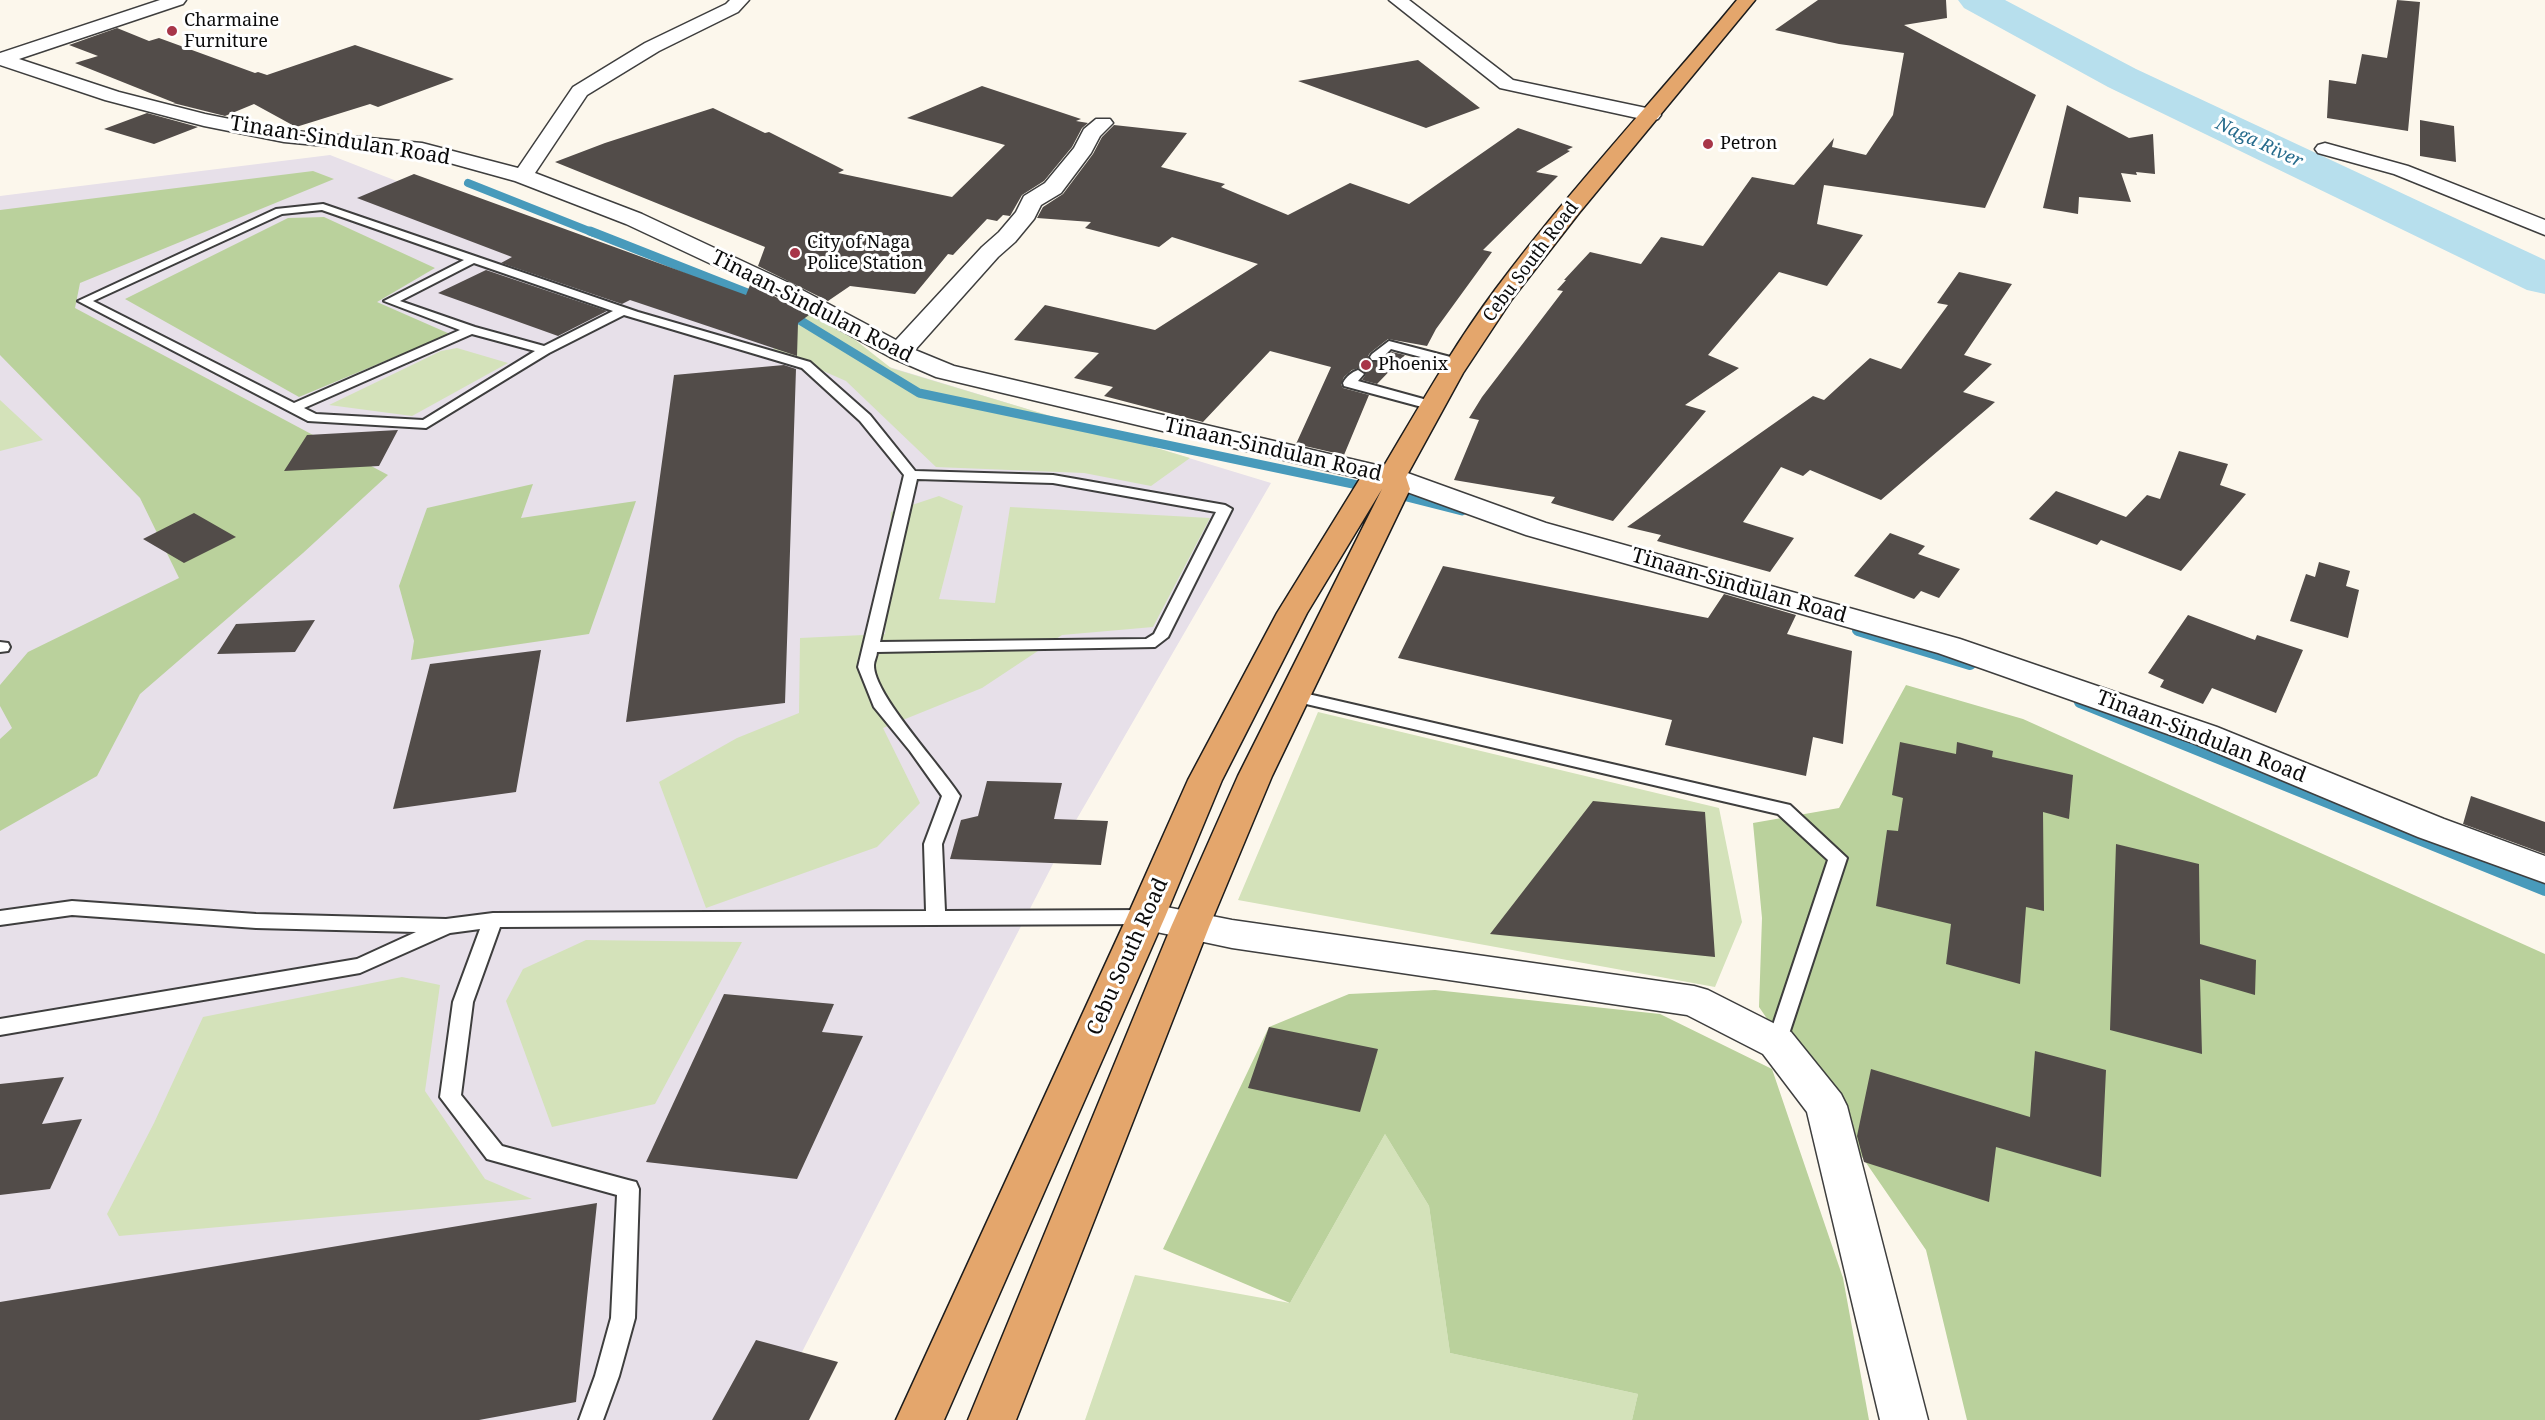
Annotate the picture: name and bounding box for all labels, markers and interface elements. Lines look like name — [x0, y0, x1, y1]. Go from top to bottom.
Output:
place label: Charmaine Furniture — [184, 10, 279, 52]
marker: Charmaine Furniture — [165, 24, 179, 38]
street label: Tinaan-Sindulan Road — [228, 111, 452, 171]
water label: Naga River — [2212, 113, 2306, 173]
place label: Petron — [1720, 133, 1777, 155]
marker: Petron — [1701, 137, 1715, 151]
street label: Cebu South Road — [1479, 197, 1583, 327]
place label: City of Naga Police Station — [807, 232, 923, 274]
street label: Tinaan-Sindulan Road — [707, 245, 917, 369]
marker: City of Naga Police Station — [788, 246, 802, 260]
place label: Phoenix — [1378, 354, 1448, 376]
marker: Phoenix — [1359, 358, 1373, 372]
street label: Tinaan-Sindulan Road — [1162, 413, 1384, 487]
street label: Tinaan-Sindulan Road — [1628, 543, 1850, 629]
street label: Tinaan-Sindulan Road — [2093, 685, 2309, 789]
street label: Cebu South Road — [1082, 874, 1174, 1040]

